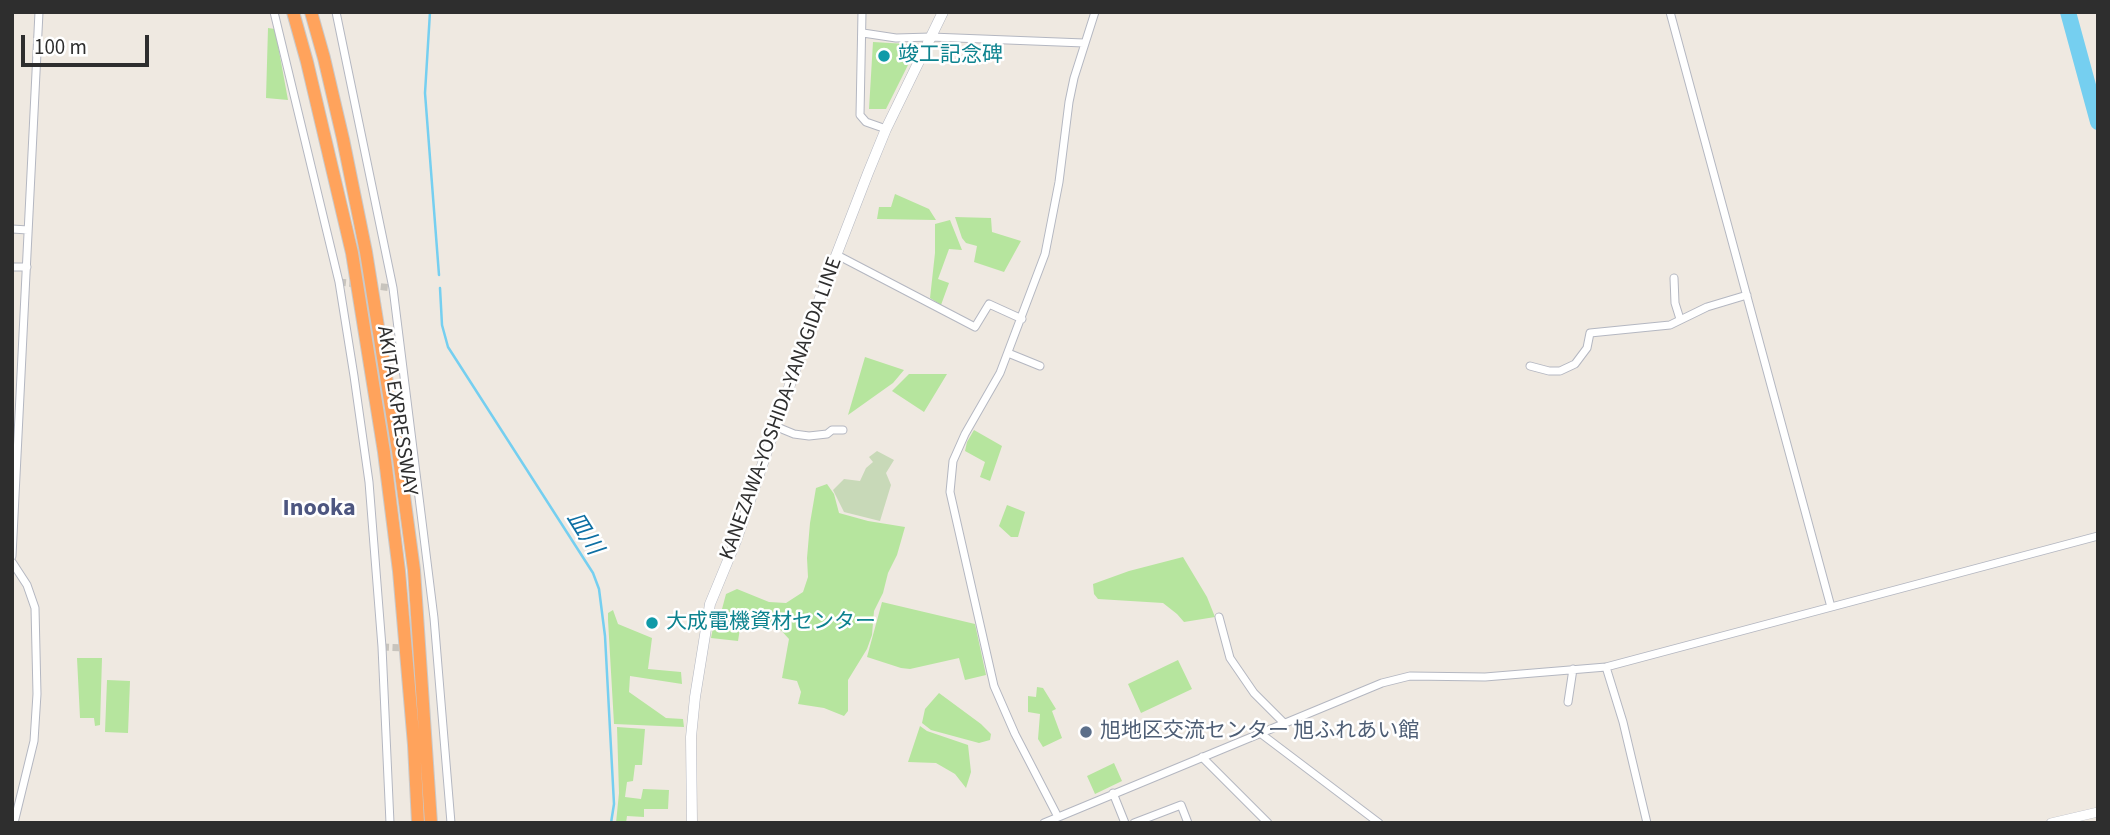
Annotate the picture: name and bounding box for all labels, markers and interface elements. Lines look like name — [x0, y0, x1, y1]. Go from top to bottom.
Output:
scale bar — [24, 21, 152, 65]
text: 100 m — [34, 32, 87, 62]
place label: 竣工記念碑 — [898, 43, 1003, 69]
marker: 竣工記念碑 — [876, 48, 892, 64]
street label: KANEZAWA-YOSHIDA-YANAGIDA LINE — [715, 254, 849, 564]
street label: AKITA EXPRESSWAY — [370, 324, 422, 498]
district label: Inooka — [282, 496, 356, 524]
water label: 皿川 — [559, 507, 607, 561]
place label: 大成電機資材センター — [666, 610, 876, 636]
marker: 大成電機資材センター — [644, 615, 660, 631]
place label: 旭地区交流センター 旭ふれあい館 — [1100, 719, 1419, 745]
marker: 旭地区交流センター 旭ふれあい館 — [1078, 724, 1094, 740]

